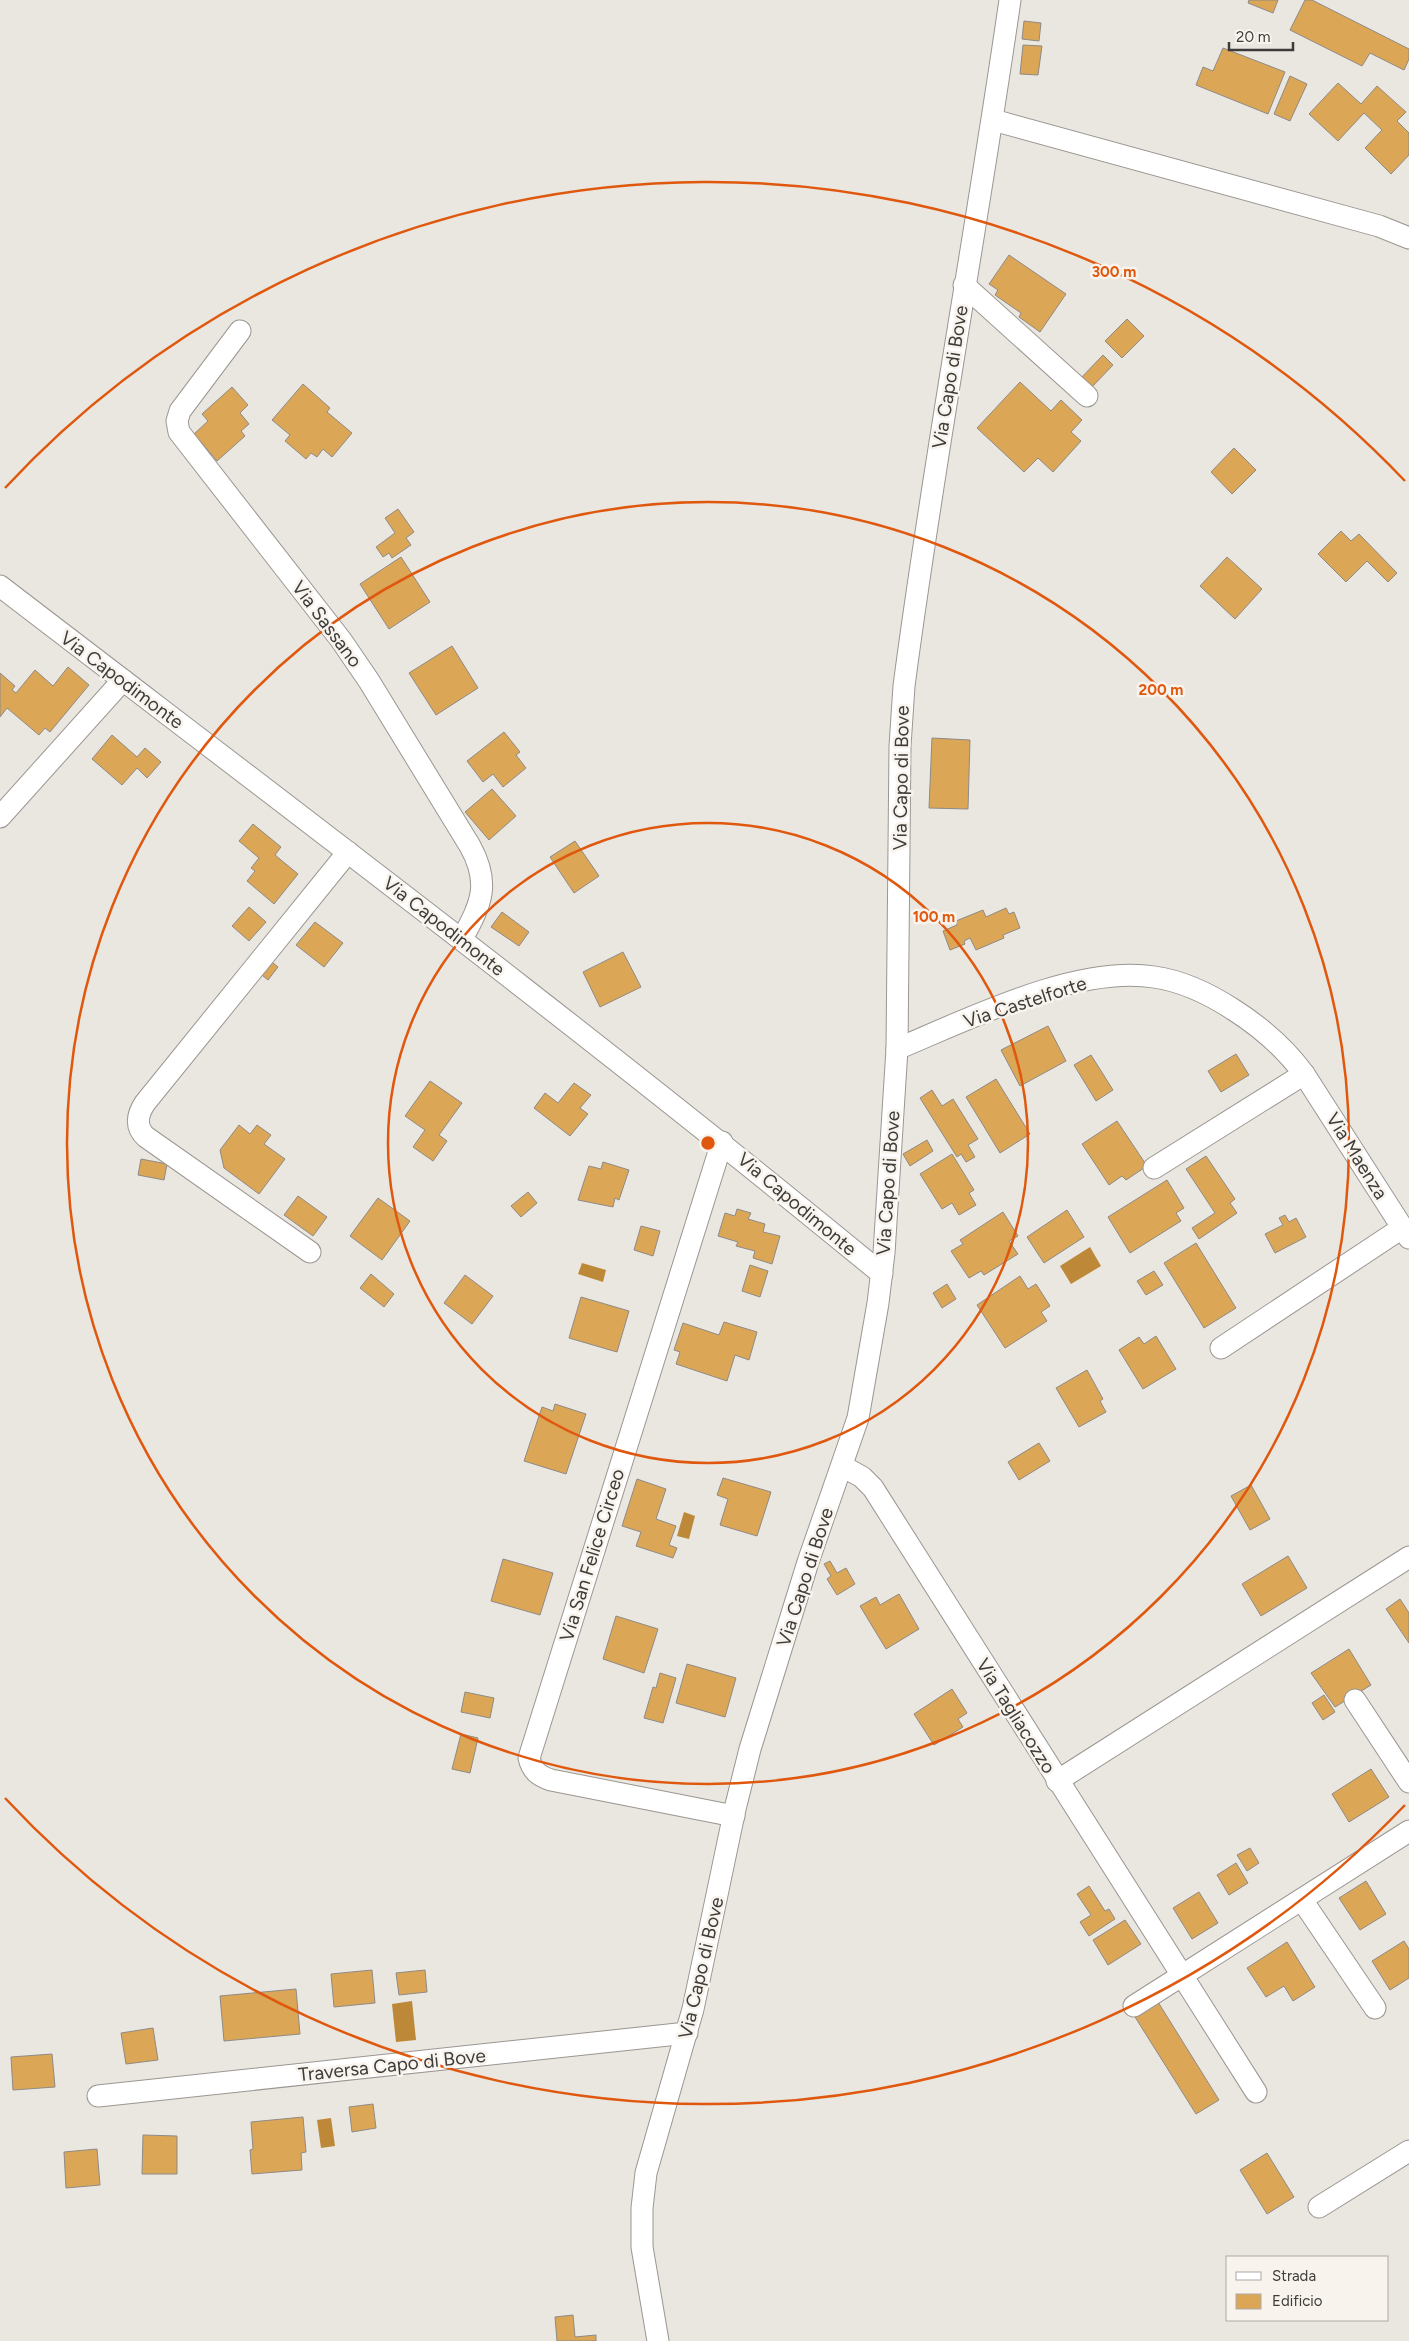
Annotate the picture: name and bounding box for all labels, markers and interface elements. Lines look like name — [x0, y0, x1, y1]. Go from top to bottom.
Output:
scale bar — [1229, 20, 1293, 52]
text: 20 m — [1236, 28, 1270, 46]
text: 300 m — [1092, 263, 1136, 281]
street label: Via Capo di Bove — [927, 304, 973, 450]
street label: Via Sassano — [287, 576, 367, 672]
street label: Via Capodimonte — [56, 626, 188, 734]
text: 200 m — [1139, 681, 1183, 699]
street label: Via Capo di Bove — [888, 705, 914, 851]
street label: Via Capodimonte — [378, 871, 510, 981]
text: 100 m — [913, 908, 955, 926]
street label: Via Castelforte — [961, 971, 1089, 1033]
street label: Via Maenza — [1321, 1108, 1393, 1204]
street label: Via Capo di Bove — [871, 1110, 905, 1256]
centre of rings — [699, 1134, 717, 1152]
street label: Via Capodimonte — [733, 1147, 861, 1261]
street label: Via San Felice Circeo — [555, 1466, 629, 1644]
street label: Via Capo di Bove — [772, 1505, 838, 1649]
street label: Via Tagliacozzo — [971, 1654, 1061, 1778]
street label: Via Capo di Bove — [673, 1895, 729, 2041]
street label: Traversa Capo di Bove — [297, 2044, 487, 2086]
legend — [1226, 2256, 1389, 2321]
text: Strada — [1272, 2267, 1316, 2285]
text: Edificio — [1272, 2292, 1323, 2310]

